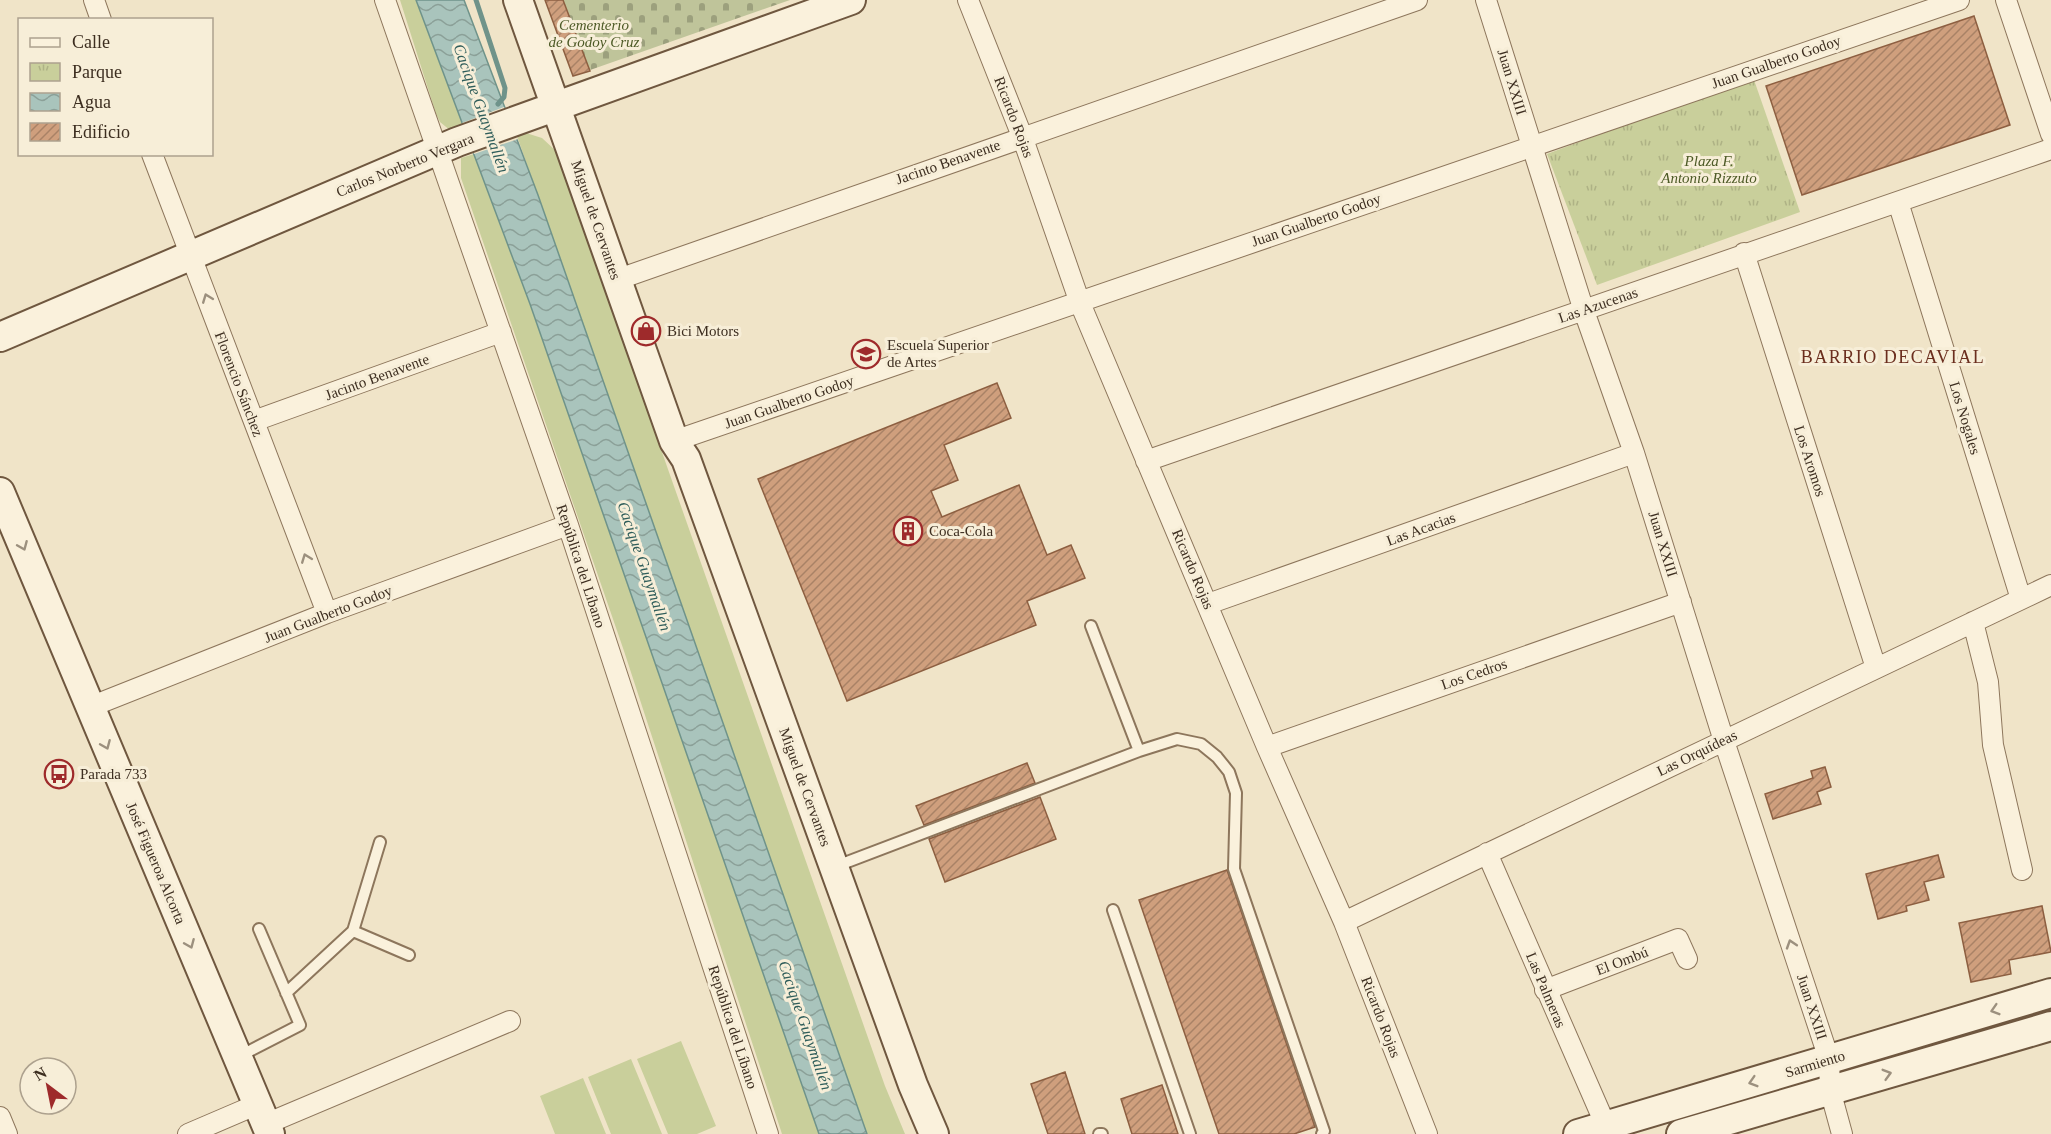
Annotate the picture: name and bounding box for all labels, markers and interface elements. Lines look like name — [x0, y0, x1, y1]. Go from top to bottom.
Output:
park label: Cementerio de Godoy Cruz — [549, 17, 640, 50]
legend — [18, 18, 213, 156]
text: Calle — [72, 32, 110, 52]
street label: Juan Gualberto Godoy — [1709, 32, 1843, 92]
water label: Cacique Guaymallén — [449, 42, 513, 175]
street label: Juan XXIII — [1494, 47, 1530, 117]
text: Parque — [72, 62, 122, 82]
street label: Ricardo Rojas — [991, 74, 1037, 160]
text: Agua — [72, 92, 111, 112]
text: Edificio — [72, 122, 130, 142]
street label: Carlos Norberto Vergara — [334, 130, 476, 200]
street label: Jacinto Benavente — [894, 136, 1003, 187]
park label: Plaza F. Antonio Rizzuto — [1660, 153, 1757, 186]
street label: Miguel de Cervantes — [568, 158, 624, 282]
street label: Juan Gualberto Godoy — [1249, 190, 1383, 250]
street label: Las Azucenas — [1556, 284, 1640, 326]
one-way arrow — [201, 293, 214, 303]
shop icon: Bici Motors — [630, 315, 662, 347]
place label: Bici Motors — [667, 323, 739, 339]
street label: Florencio Sánchez — [212, 329, 267, 439]
place label: Escuela Superior de Artes — [887, 337, 989, 370]
school or university icon: Escuela Superior de Artes — [850, 338, 882, 370]
district label: BARRIO DECAVIAL — [1801, 347, 1985, 367]
street label: Jacinto Benavente — [323, 351, 432, 403]
street label: Juan Gualberto Godoy — [722, 372, 856, 432]
street label: Los Nogales — [1946, 380, 1984, 457]
street label: Los Aromos — [1791, 423, 1829, 499]
water label: Cacique Guaymallén — [613, 499, 675, 633]
street label: República del Líbano — [553, 502, 609, 630]
street label: Las Acacias — [1384, 509, 1458, 549]
street label: Juan XXIII — [1645, 509, 1681, 579]
building icon: Coca-Cola — [892, 515, 924, 547]
place label: Coca-Cola — [929, 523, 993, 539]
street label: Ricardo Rojas — [1169, 527, 1217, 612]
one-way arrow — [16, 540, 28, 551]
one-way arrow — [301, 553, 313, 564]
street label: Juan Gualberto Godoy — [262, 582, 395, 646]
street label: Los Cedros — [1439, 655, 1509, 693]
street label: Miguel de Cervantes — [776, 726, 834, 849]
street label: Las Orquídeas — [1654, 727, 1740, 779]
one-way arrow — [99, 739, 111, 750]
bus stop icon: Parada 733 — [43, 758, 75, 790]
place label: Parada 733 — [80, 766, 147, 782]
street label: José Figueroa Alcorta — [123, 800, 189, 927]
one-way arrow — [183, 938, 195, 949]
one-way arrow — [1786, 939, 1798, 950]
street label: El Ombú — [1594, 944, 1651, 978]
street label: Las Palmeras — [1523, 950, 1569, 1030]
water label: Cacique Guaymallén — [774, 958, 836, 1092]
street label: República del Líbano — [705, 963, 761, 1091]
street label: Juan XXIII — [1794, 972, 1830, 1042]
street label: Ricardo Rojas — [1358, 974, 1404, 1060]
one-way arrow — [1990, 1003, 2001, 1015]
street label: Sarmiento — [1783, 1047, 1847, 1081]
north arrow — [18, 1056, 78, 1116]
text: N — [31, 1063, 50, 1084]
one-way arrow — [1881, 1069, 1892, 1081]
one-way arrow — [1748, 1075, 1759, 1087]

